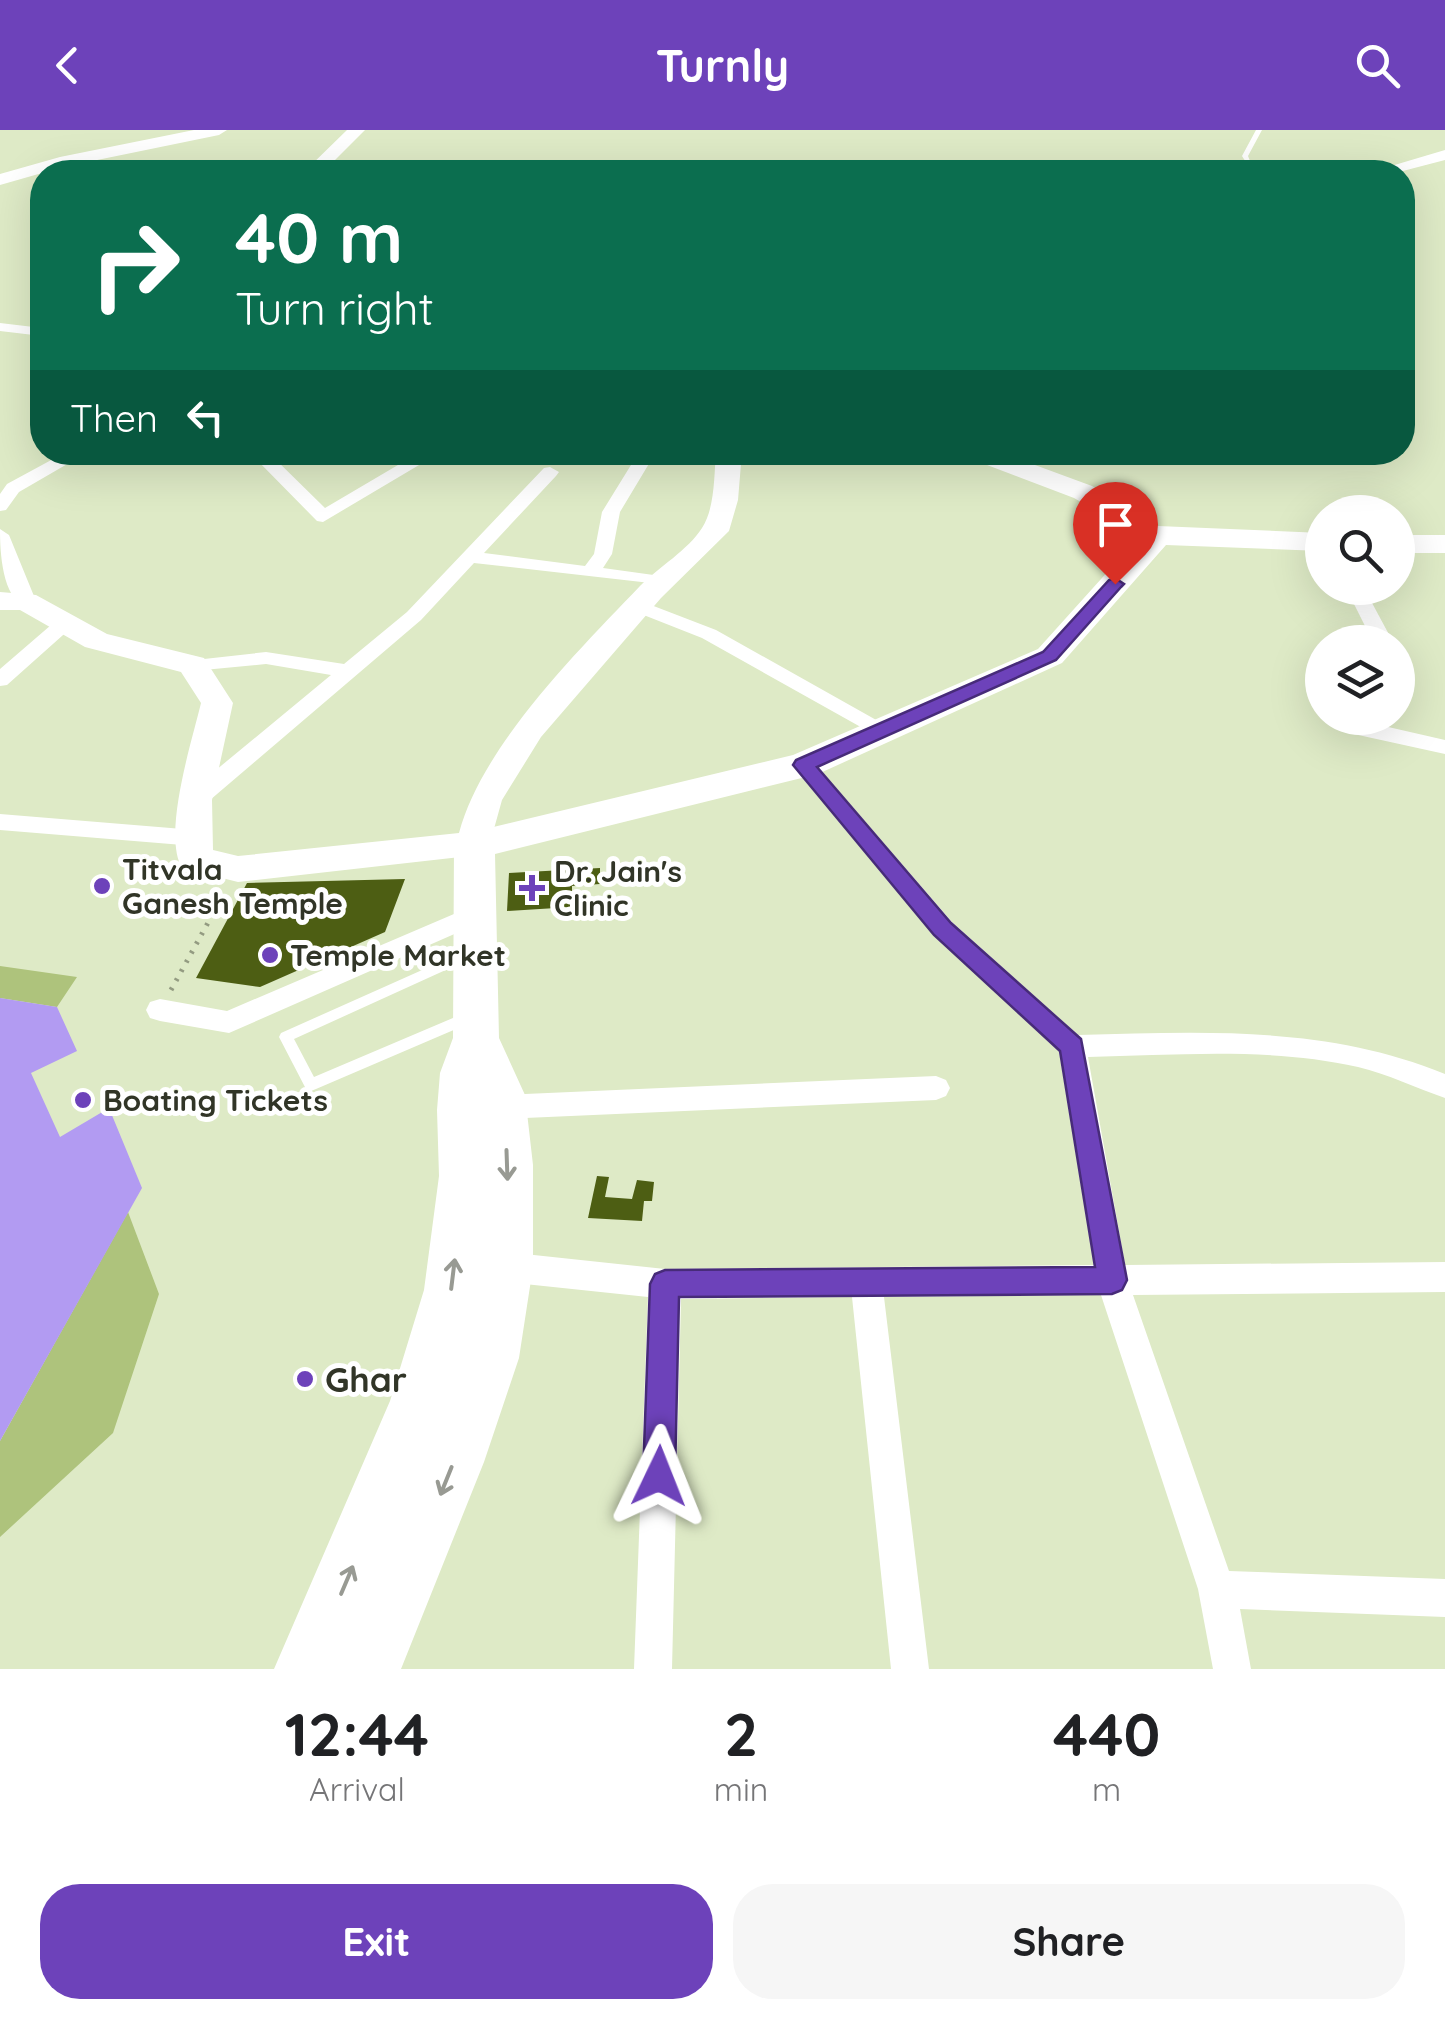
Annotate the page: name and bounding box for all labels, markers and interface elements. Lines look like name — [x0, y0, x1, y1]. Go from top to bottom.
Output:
text: Turnly — [656, 37, 789, 93]
icon: back — [40, 38, 95, 93]
icon: search — [1350, 38, 1405, 93]
text: 40 m — [235, 193, 403, 281]
icon: right — [70, 200, 200, 330]
text: Turn right — [235, 280, 434, 336]
icon: left — [178, 390, 233, 445]
text: Then — [70, 394, 158, 442]
pin — [1073, 482, 1158, 585]
map controls — [1305, 495, 1415, 735]
button: search — [1305, 495, 1415, 605]
icon: arrive — [1088, 497, 1143, 552]
button: layers — [1305, 625, 1415, 735]
place label: Titvala Ganesh Temple — [122, 850, 343, 922]
place label: Dr. Jain's Clinic — [554, 852, 682, 924]
marker: Titvala Ganesh Temple — [91, 875, 113, 897]
marker: Dr. Jain's Clinic — [519, 875, 545, 901]
place label: Temple Market — [290, 936, 506, 974]
marker: Temple Market — [259, 944, 281, 966]
place label: Boating Tickets — [103, 1081, 328, 1119]
marker: Boating Tickets — [72, 1089, 94, 1111]
one-way arrow — [498, 1149, 517, 1181]
one-way arrow — [444, 1258, 463, 1290]
place label: Ghar — [325, 1357, 407, 1401]
marker: Ghar — [294, 1368, 316, 1390]
position arrow — [607, 1424, 711, 1528]
one-way arrow — [435, 1465, 453, 1496]
one-way arrow — [339, 1565, 357, 1596]
text: 12:44 — [285, 1696, 429, 1771]
text: 2 — [724, 1696, 758, 1771]
text: 440 — [1053, 1696, 1160, 1771]
text: Arrival — [309, 1769, 405, 1809]
text: min — [714, 1769, 768, 1809]
text: m — [1092, 1769, 1121, 1809]
button: Exit — [40, 1884, 713, 1999]
button: Share — [733, 1884, 1405, 1999]

